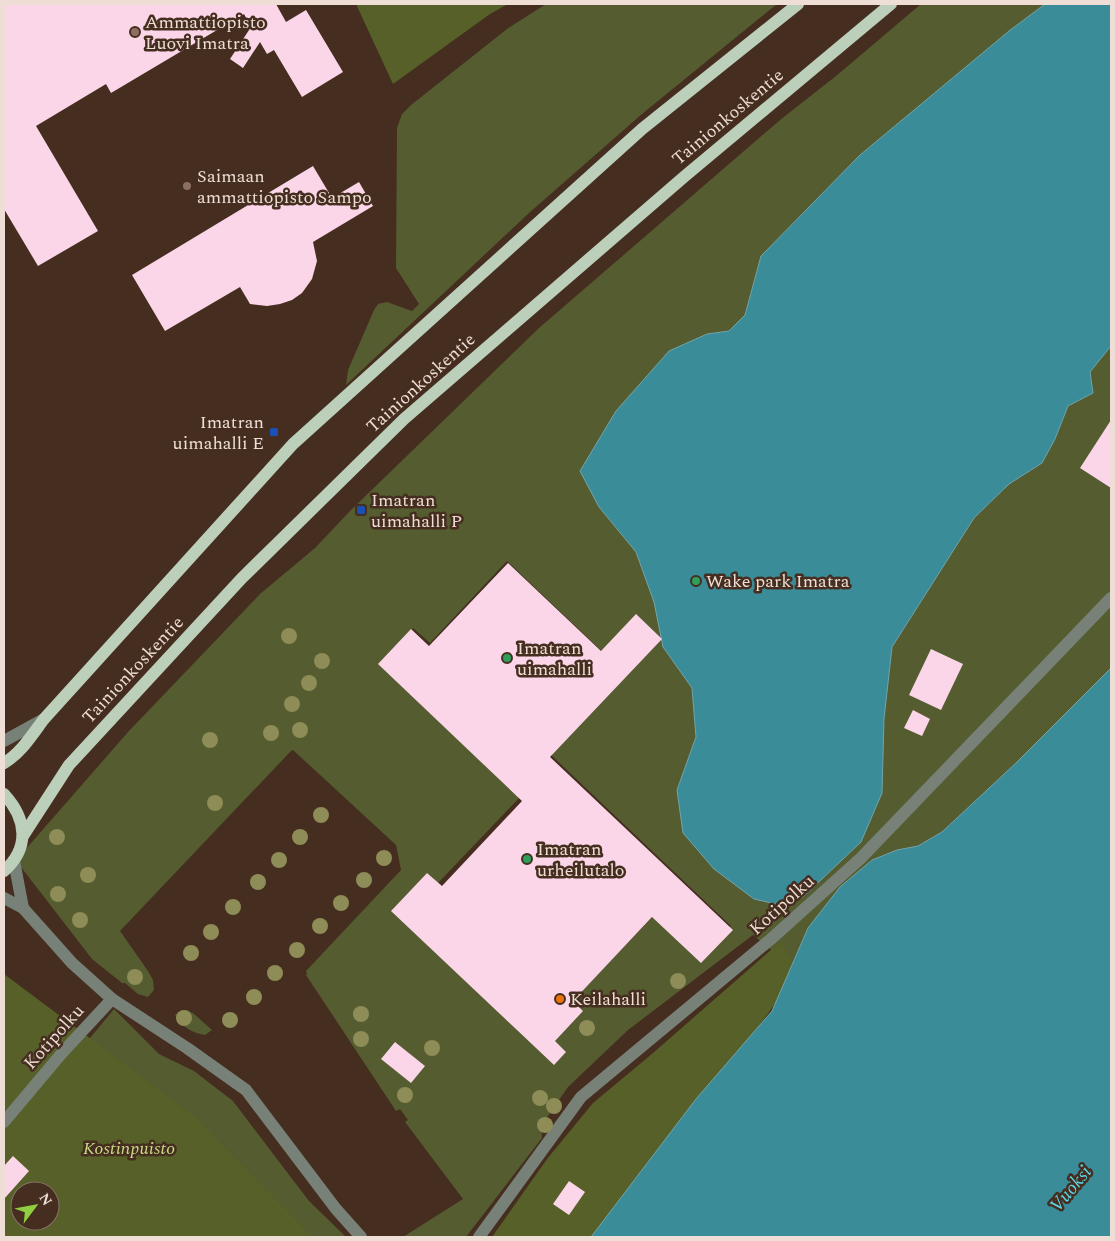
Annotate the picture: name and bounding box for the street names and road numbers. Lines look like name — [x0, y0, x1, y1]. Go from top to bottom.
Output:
street label: Tainionkoskentie — [666, 62, 790, 172]
street label: Tainionkoskentie — [360, 327, 482, 439]
street label: Tainionkoskentie — [76, 610, 190, 730]
street label: Kotipolku — [743, 868, 821, 942]
street label: Kotipolku — [17, 998, 91, 1076]

